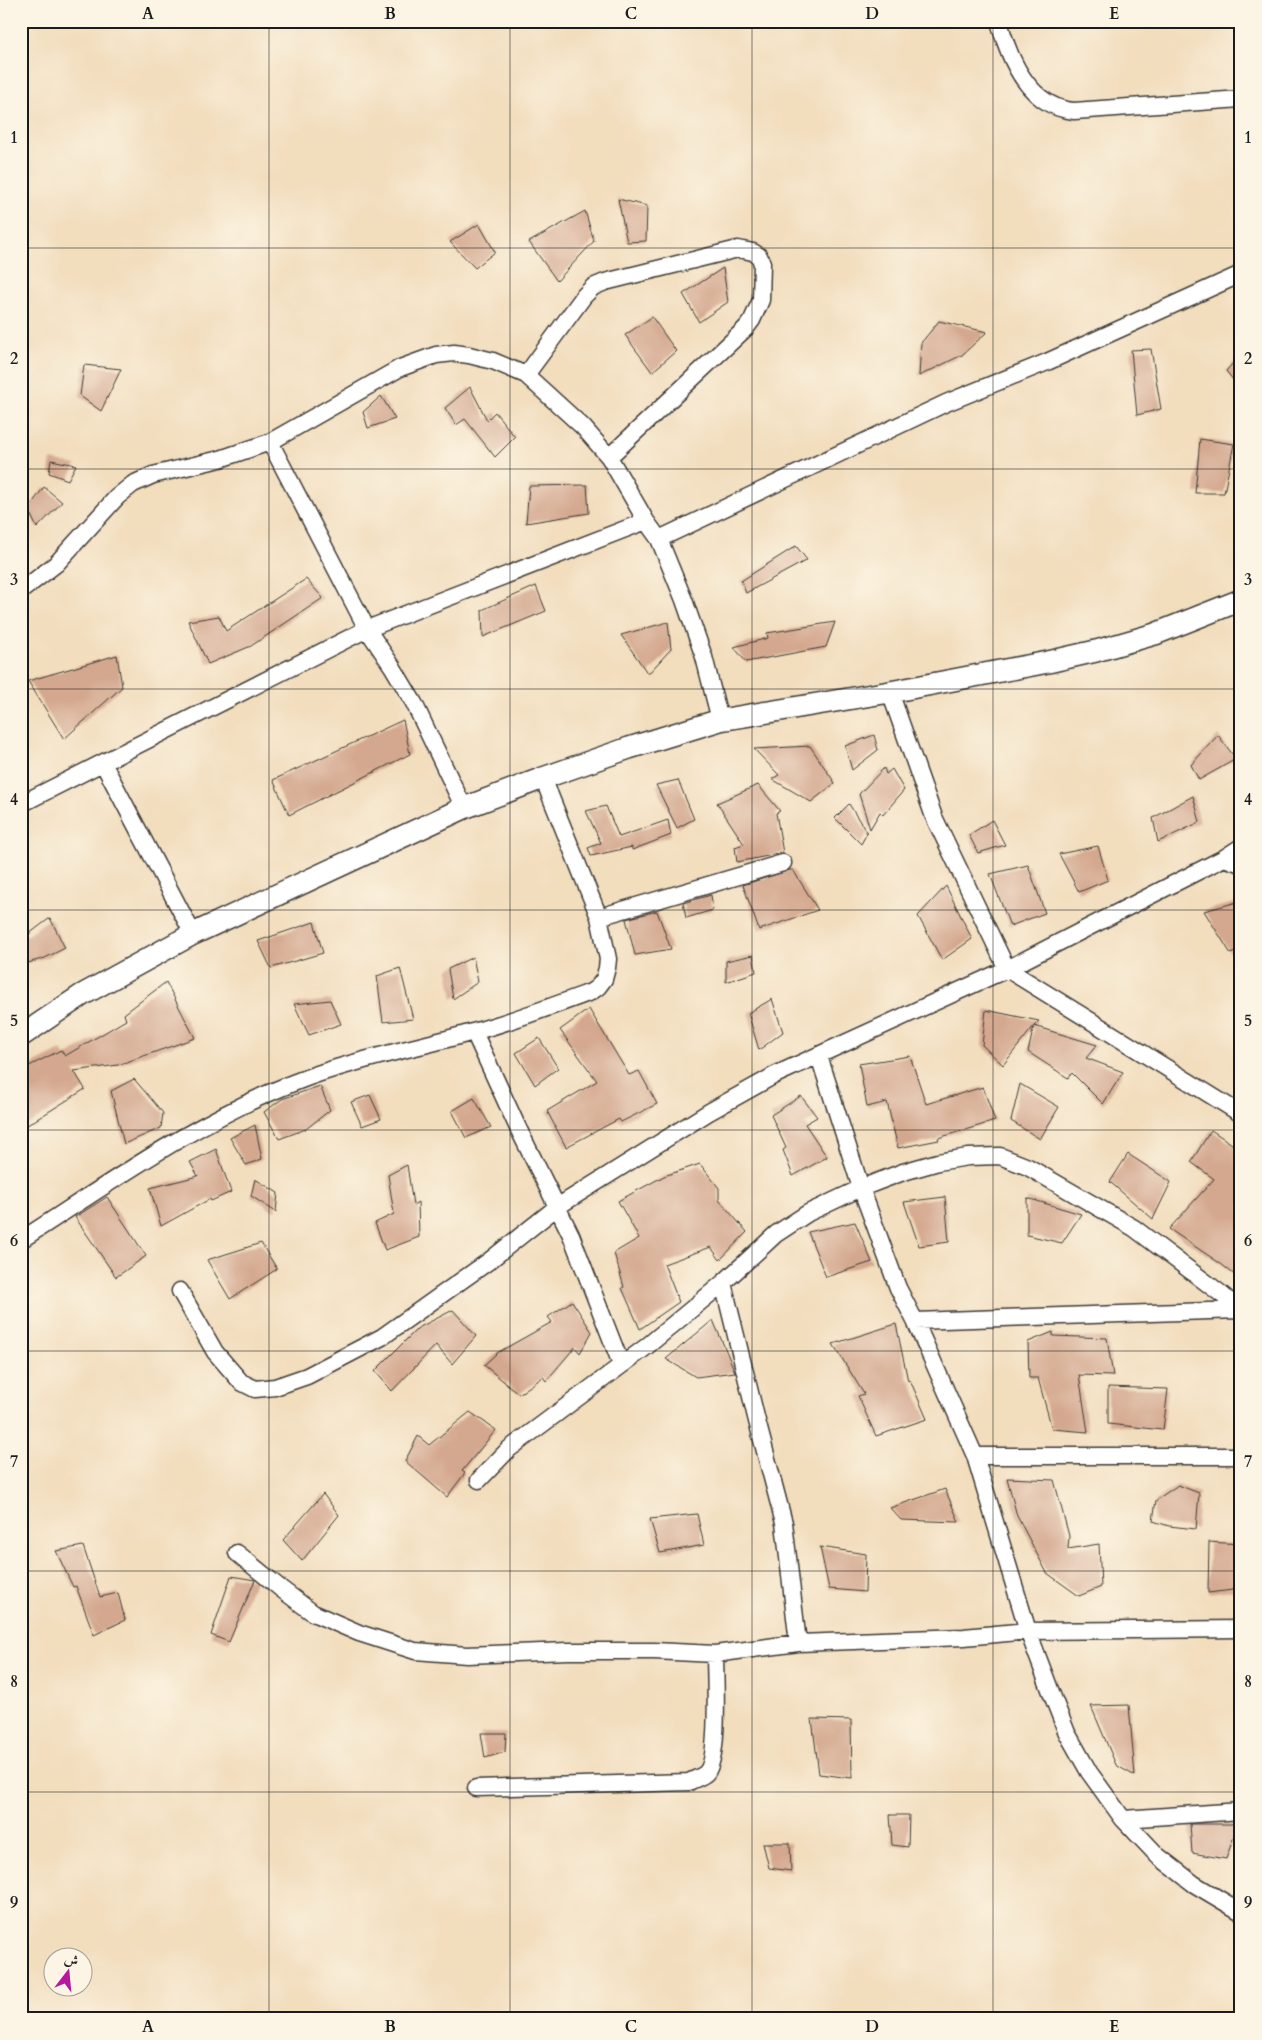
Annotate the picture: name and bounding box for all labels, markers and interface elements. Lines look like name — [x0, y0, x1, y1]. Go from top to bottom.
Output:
text: A — [142, 3, 154, 25]
text: B — [384, 3, 396, 25]
text: C — [625, 3, 637, 25]
text: D — [865, 3, 879, 25]
text: E — [1109, 3, 1119, 25]
text: 1 — [10, 127, 18, 149]
text: 1 — [1244, 127, 1252, 149]
text: 2 — [10, 348, 18, 370]
text: 2 — [1244, 348, 1252, 370]
text: 3 — [10, 569, 18, 591]
text: 3 — [1244, 569, 1252, 591]
text: 4 — [10, 789, 18, 811]
text: 4 — [1244, 789, 1252, 811]
text: 5 — [10, 1010, 18, 1032]
text: 5 — [1244, 1010, 1252, 1032]
text: 6 — [10, 1230, 18, 1252]
text: 6 — [1244, 1230, 1252, 1252]
text: 7 — [10, 1451, 18, 1473]
text: 7 — [1244, 1451, 1252, 1473]
text: 8 — [10, 1671, 18, 1693]
text: 8 — [1244, 1671, 1252, 1693]
text: 9 — [10, 1892, 18, 1914]
text: 9 — [1244, 1892, 1252, 1914]
north arrow — [42, 1948, 92, 1998]
text: ش — [62, 1949, 81, 1971]
text: A — [142, 2016, 154, 2038]
text: B — [384, 2016, 396, 2038]
text: C — [625, 2016, 637, 2038]
text: D — [865, 2016, 879, 2038]
text: E — [1109, 2016, 1119, 2038]

